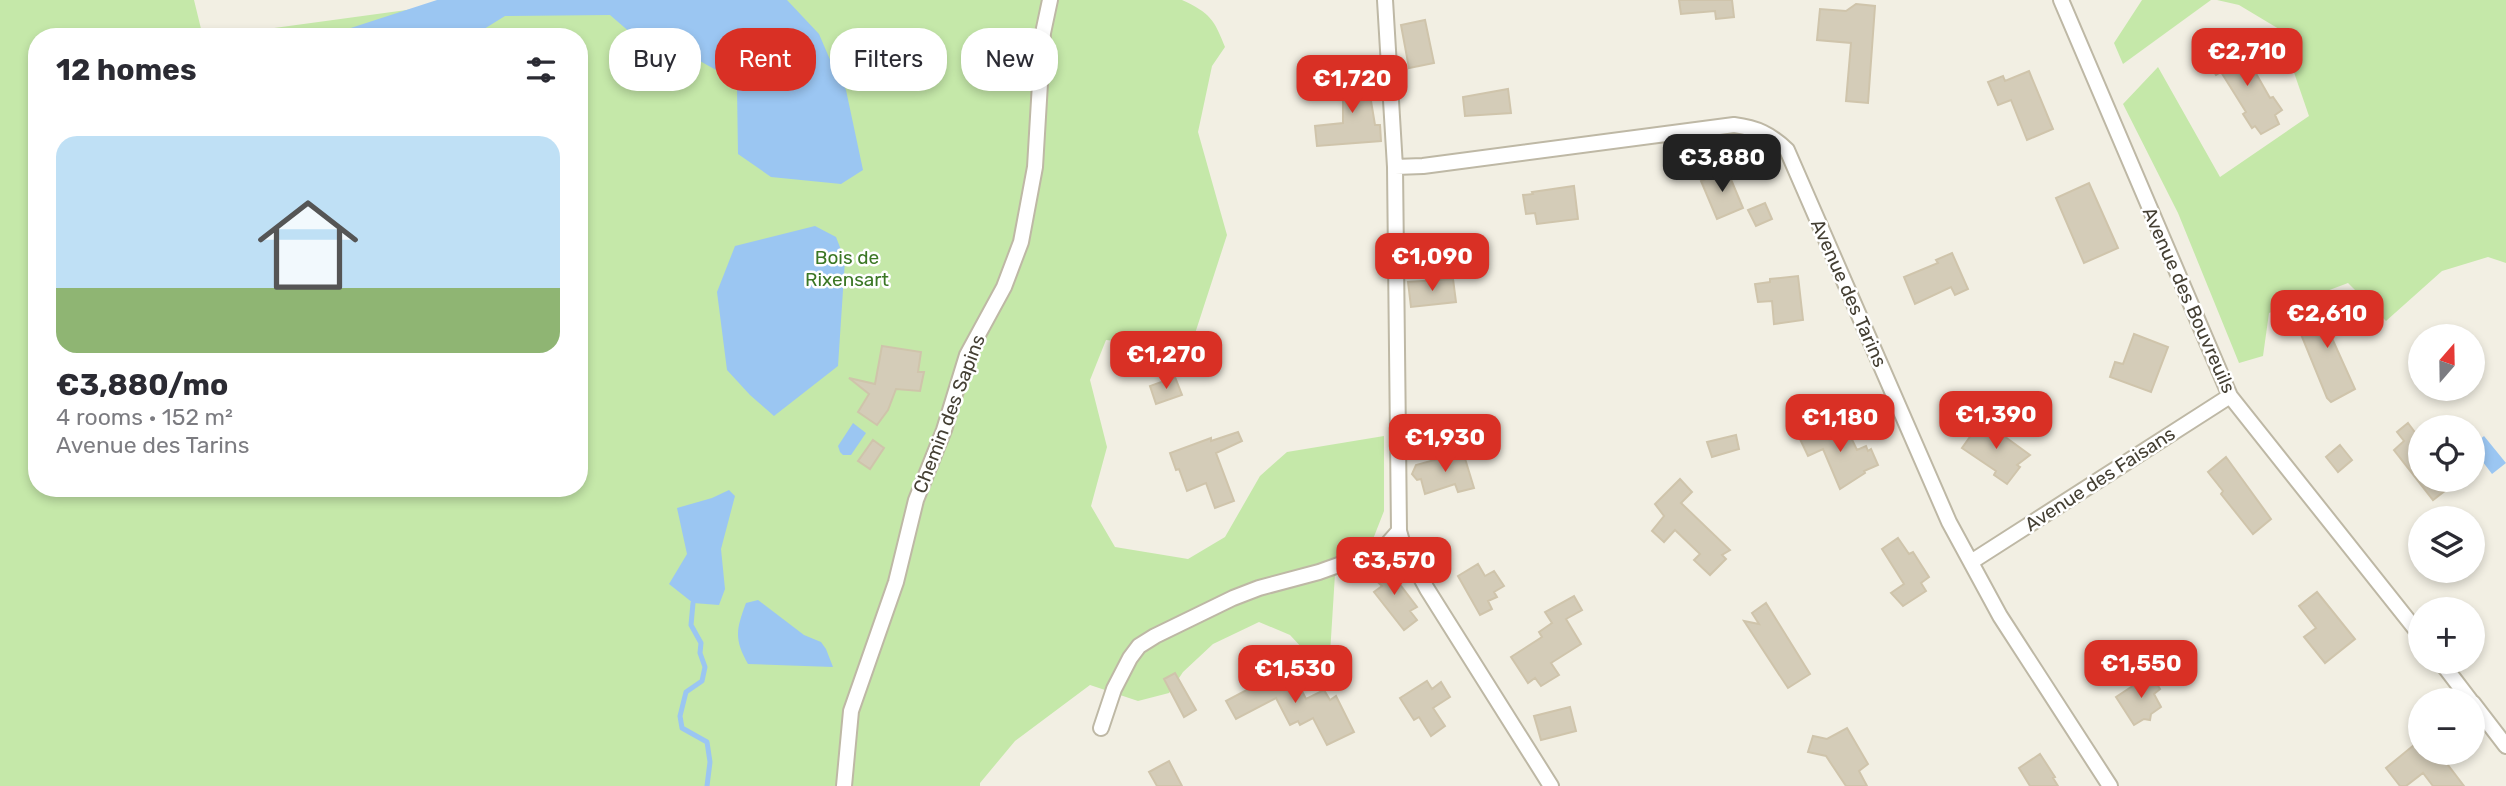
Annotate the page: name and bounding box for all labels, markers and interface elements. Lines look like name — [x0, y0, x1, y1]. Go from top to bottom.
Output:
chip: Buy — [609, 28, 701, 91]
chip: Rent — [715, 28, 816, 91]
chip: Filters — [830, 28, 947, 91]
chip: New — [961, 28, 1058, 91]
pin: €2,710 — [2190, 28, 2304, 88]
text: €2,710 — [2208, 37, 2286, 65]
icon: filters — [522, 51, 560, 89]
text: 12 homes — [56, 52, 197, 88]
pin: €1,720 — [1295, 55, 1409, 115]
text: €1,720 — [1313, 64, 1391, 92]
pin: €3,880 — [1665, 134, 1779, 194]
text: €3,880 — [1679, 143, 1765, 171]
icon: home — [245, 182, 371, 308]
street label: Avenue des Bouvreuils — [2138, 203, 2240, 397]
street label: Avenue des Tarins — [1806, 215, 1892, 371]
pin: €1,090 — [1375, 233, 1489, 293]
text: €1,090 — [1391, 242, 1473, 270]
park label: Bois de Rixensart — [805, 246, 890, 291]
pin: €2,610 — [2270, 290, 2384, 350]
text: €2,610 — [2287, 299, 2367, 327]
north arrow — [2408, 324, 2485, 401]
map controls — [2408, 324, 2485, 765]
street label: Chemin des Sapins — [908, 331, 990, 497]
pin: €1,270 — [1109, 332, 1223, 391]
text: €1,270 — [1126, 340, 1206, 368]
text: €3,880/mo — [56, 367, 228, 403]
pin: €1,390 — [1939, 392, 2053, 451]
pin: €1,180 — [1783, 394, 1897, 454]
text: €1,390 — [1955, 400, 2037, 428]
text: 4 rooms · 152 m² — [56, 403, 233, 431]
text: €1,180 — [1801, 403, 1879, 431]
pin: €1,930 — [1388, 414, 1502, 474]
button: locate — [2408, 415, 2485, 492]
street label: Avenue des Faisans — [2021, 422, 2179, 536]
text: €1,930 — [1405, 423, 1485, 451]
text: Avenue des Tarins — [56, 431, 249, 459]
button: layers — [2408, 506, 2485, 583]
pin: €3,570 — [1337, 538, 1451, 597]
text: €3,570 — [1352, 546, 1436, 574]
button: + — [2408, 597, 2485, 674]
pin: €1,550 — [2084, 640, 2198, 700]
pin: €1,530 — [1238, 646, 1352, 705]
text: €1,550 — [2100, 649, 2182, 677]
text: €1,530 — [1254, 654, 1336, 682]
button: − — [2408, 688, 2485, 765]

